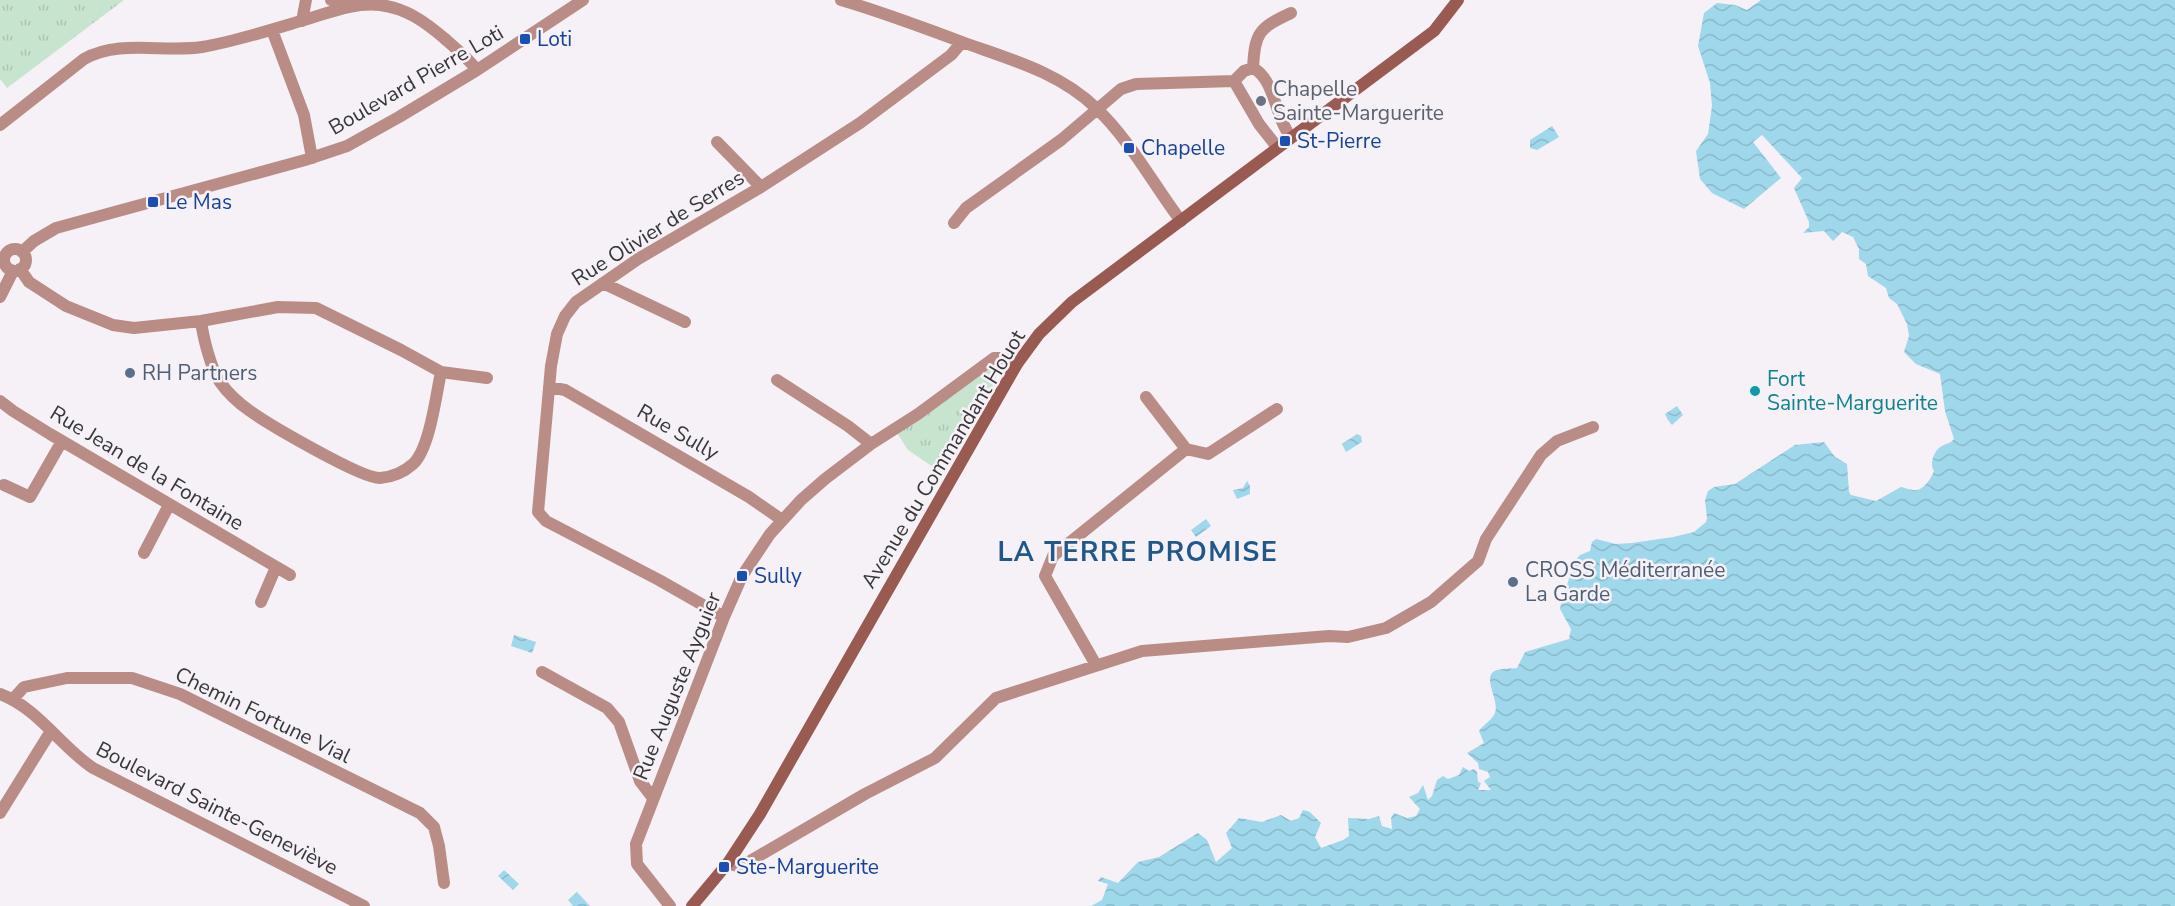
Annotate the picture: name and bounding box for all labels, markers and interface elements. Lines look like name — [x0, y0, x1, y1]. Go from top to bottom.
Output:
street label: Boulevard Pierre Loti — [323, 19, 509, 141]
place label: Loti — [537, 25, 572, 53]
marker: Loti — [518, 32, 532, 46]
place label: Chapelle Sainte-Marguerite — [1273, 75, 1444, 127]
marker: Chapelle Sainte-Marguerite — [1254, 94, 1268, 108]
place label: St-Pierre — [1297, 127, 1381, 155]
place label: Chapelle — [1141, 134, 1225, 162]
marker: St-Pierre — [1278, 134, 1292, 148]
marker: Chapelle — [1122, 141, 1136, 155]
street label: Rue Olivier de Serres — [566, 164, 750, 292]
place label: Le Mas — [165, 188, 232, 216]
marker: Le Mas — [146, 195, 160, 209]
street label: Avenue du Commandant Houot — [855, 324, 1032, 593]
place label: RH Partners — [142, 359, 257, 387]
place label: Fort Sainte-Marguerite — [1767, 365, 1938, 417]
marker: RH Partners — [123, 366, 137, 380]
marker: Fort Sainte-Marguerite — [1748, 384, 1762, 398]
street label: Rue Sully — [632, 397, 724, 467]
street label: Rue Jean de la Fontaine — [45, 399, 249, 537]
district label: LA TERRE PROMISE — [998, 534, 1278, 571]
place label: CROSS Méditerranée La Garde — [1525, 556, 1725, 608]
place label: Sully — [754, 562, 802, 590]
marker: Sully — [735, 569, 749, 583]
marker: CROSS Méditerranée La Garde — [1506, 575, 1520, 589]
street label: Rue Auguste Ayguier — [626, 587, 728, 784]
street label: Chemin Fortune Vial — [170, 660, 356, 770]
street label: Boulevard Sainte-Geneviève — [91, 735, 343, 881]
place label: Ste-Marguerite — [736, 853, 879, 881]
marker: Ste-Marguerite — [717, 860, 731, 874]

